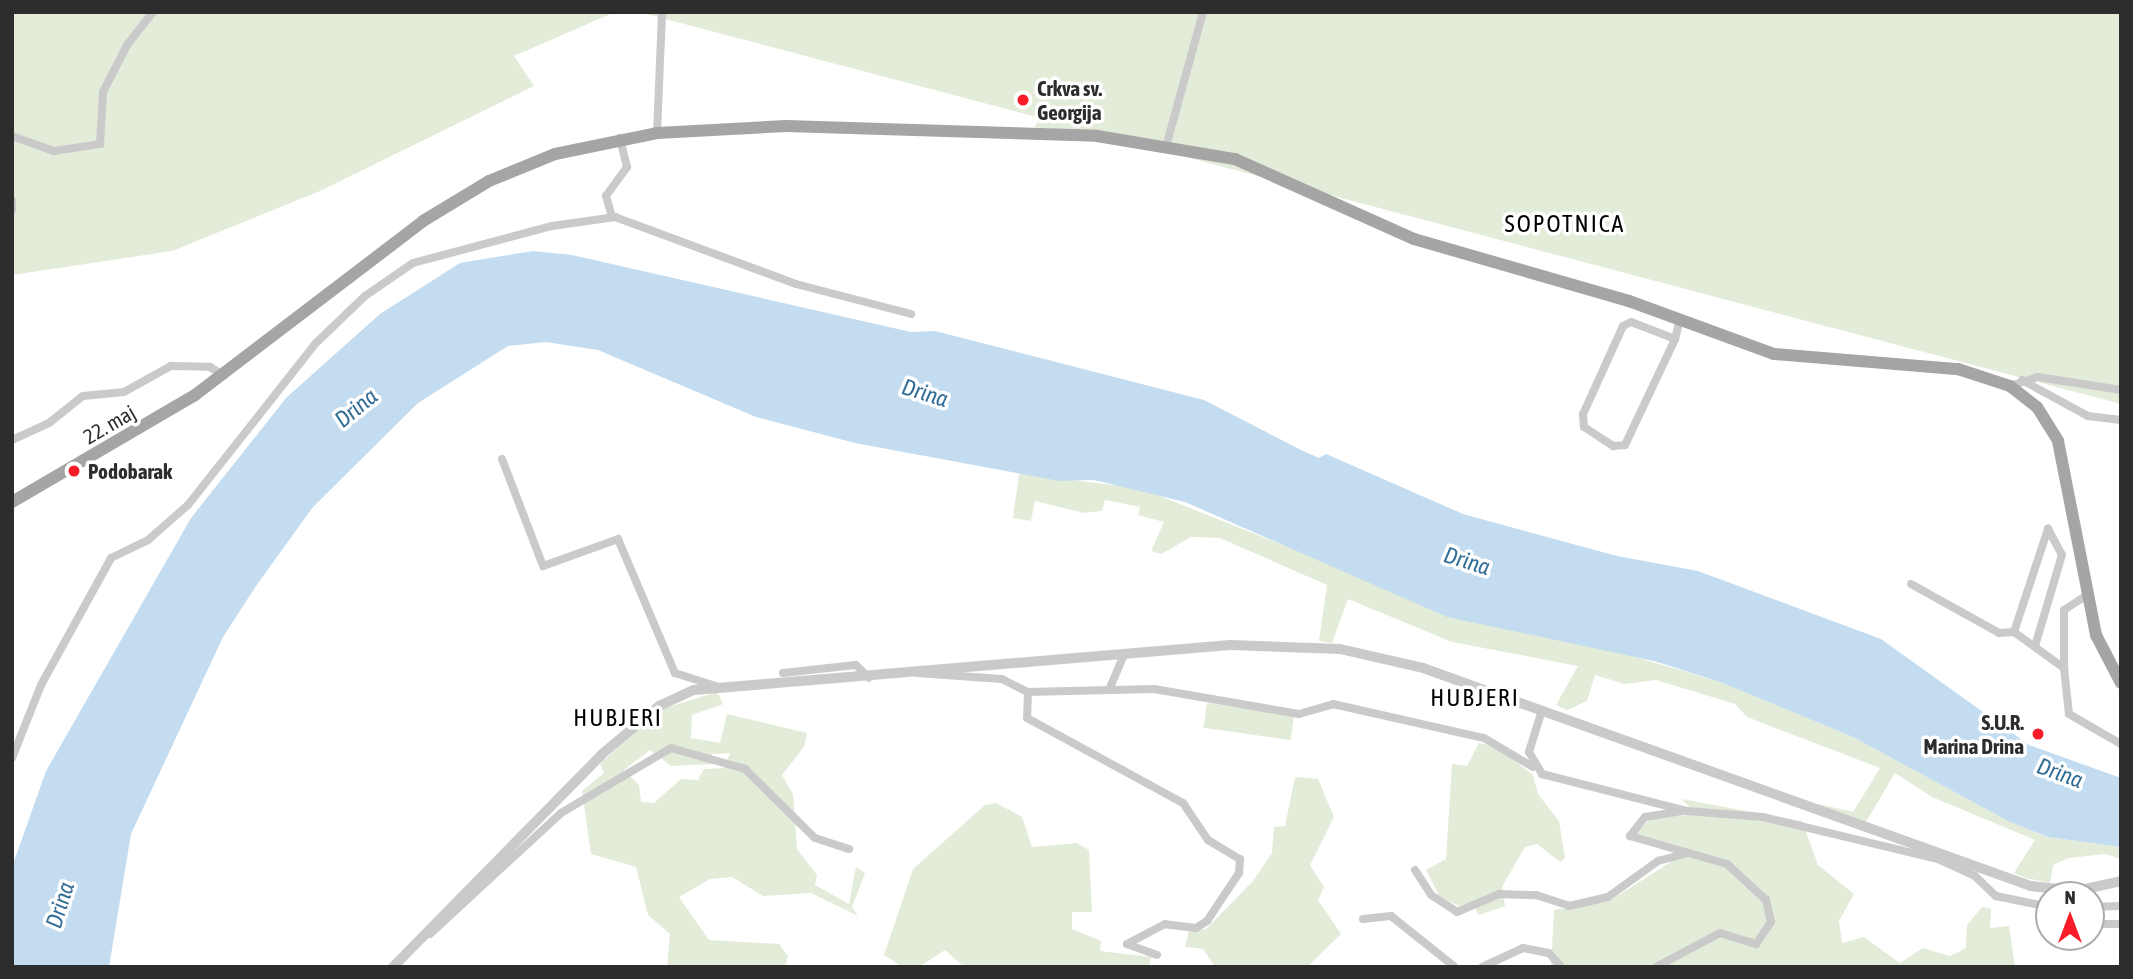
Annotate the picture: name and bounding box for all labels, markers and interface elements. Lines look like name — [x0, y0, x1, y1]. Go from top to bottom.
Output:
place label: Crkva sv. Georgija — [1037, 75, 1102, 125]
marker: Crkva sv. Georgija — [1015, 92, 1031, 108]
district label: SOPOTNICA — [1506, 210, 1624, 238]
water label: Drina — [899, 373, 951, 413]
water label: Drina — [329, 383, 383, 433]
street label: 22. maj — [78, 399, 140, 449]
place label: Podobarak — [88, 458, 172, 484]
marker: Podobarak — [66, 463, 82, 479]
water label: Drina — [1441, 541, 1493, 581]
district label: HUBJERI — [1431, 684, 1519, 712]
district label: HUBJERI — [574, 704, 662, 732]
place label: S.U.R. Marina Drina — [1924, 709, 2024, 759]
marker: S.U.R. Marina Drina — [2030, 726, 2046, 742]
water label: Drina — [2033, 752, 2087, 794]
water label: Drina — [40, 879, 80, 931]
north arrow — [2035, 881, 2105, 951]
text: N — [2064, 886, 2076, 908]

